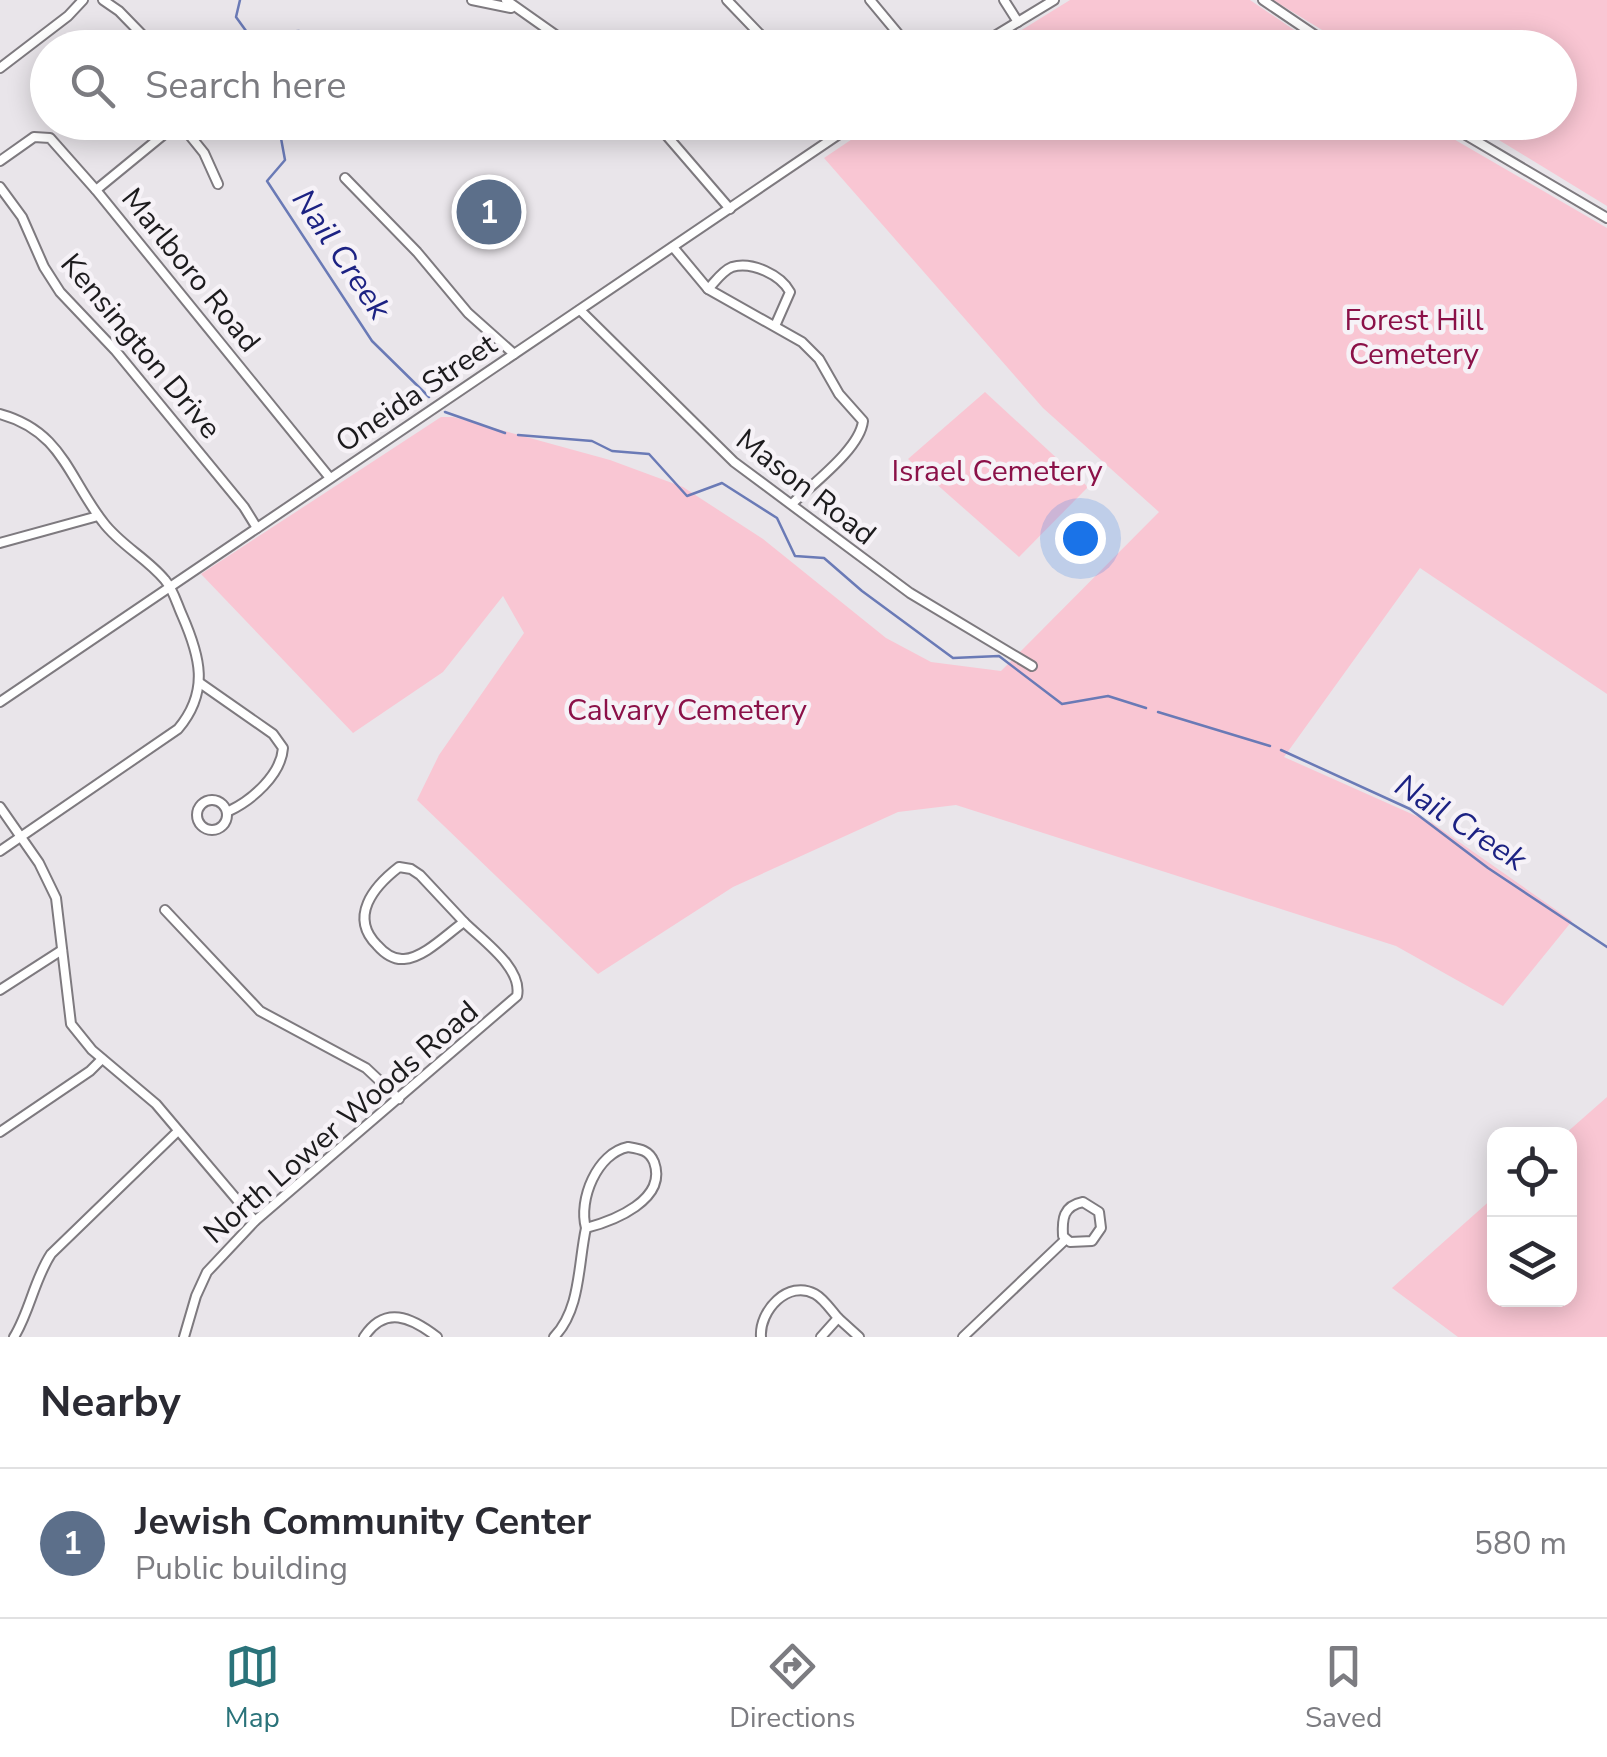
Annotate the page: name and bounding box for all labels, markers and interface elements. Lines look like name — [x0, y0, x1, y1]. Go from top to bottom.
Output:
search box — [30, 30, 1577, 140]
icon: search — [65, 58, 120, 113]
text: Search here — [145, 60, 346, 111]
pin: 1 — [456, 174, 522, 250]
street label: Marlboro Road — [112, 180, 269, 361]
water label: Nail Creek — [282, 181, 402, 329]
street label: Kensington Drive — [51, 245, 230, 448]
park label: Forest Hill Cemetery — [1344, 300, 1484, 375]
street label: Oneida Street — [328, 324, 505, 462]
street label: Mason Road — [727, 420, 884, 555]
park label: Israel Cemetery — [891, 451, 1103, 492]
your location — [1055, 513, 1106, 564]
park label: Calvary Cemetery — [567, 690, 808, 731]
water label: Nail Creek — [1387, 764, 1536, 881]
street label: North Lower Woods Road — [195, 992, 488, 1253]
map controls — [1487, 1127, 1577, 1307]
button: locate — [1487, 1127, 1577, 1217]
button: layers — [1487, 1217, 1577, 1307]
text: Nearby — [40, 1374, 181, 1431]
text: Jewish Community Center — [135, 1496, 591, 1547]
text: 1 — [63, 1522, 82, 1565]
text: 580 m — [1474, 1522, 1567, 1565]
text: Public building — [135, 1547, 348, 1590]
tab: Map — [225, 1639, 280, 1737]
tab: Directions — [729, 1639, 855, 1737]
tab: Saved — [1305, 1639, 1382, 1737]

